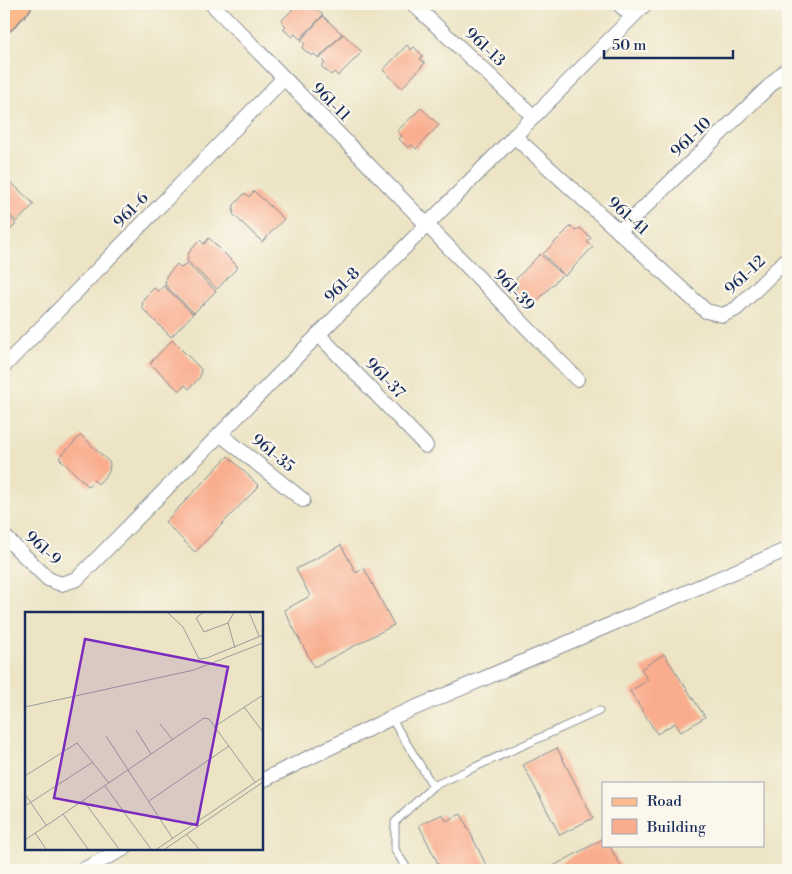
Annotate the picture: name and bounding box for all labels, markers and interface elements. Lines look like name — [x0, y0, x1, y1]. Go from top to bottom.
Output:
street label: 961-13 — [461, 23, 509, 71]
scale bar — [604, 28, 733, 60]
text: 50 m — [612, 36, 646, 55]
street label: 961-11 — [307, 78, 355, 126]
street label: 961-10 — [666, 113, 716, 161]
street label: 961-6 — [109, 188, 153, 232]
street label: 961-41 — [603, 192, 653, 240]
street label: 961-12 — [720, 251, 770, 299]
street label: 961-8 — [320, 263, 364, 307]
street label: 961-39 — [489, 265, 539, 315]
street label: 961-37 — [361, 354, 409, 402]
street label: 961-35 — [247, 430, 299, 477]
street label: 961-9 — [21, 527, 65, 570]
inset map — [25, 612, 262, 849]
legend — [602, 782, 764, 846]
text: Road — [647, 792, 682, 811]
text: Building — [646, 818, 706, 837]

